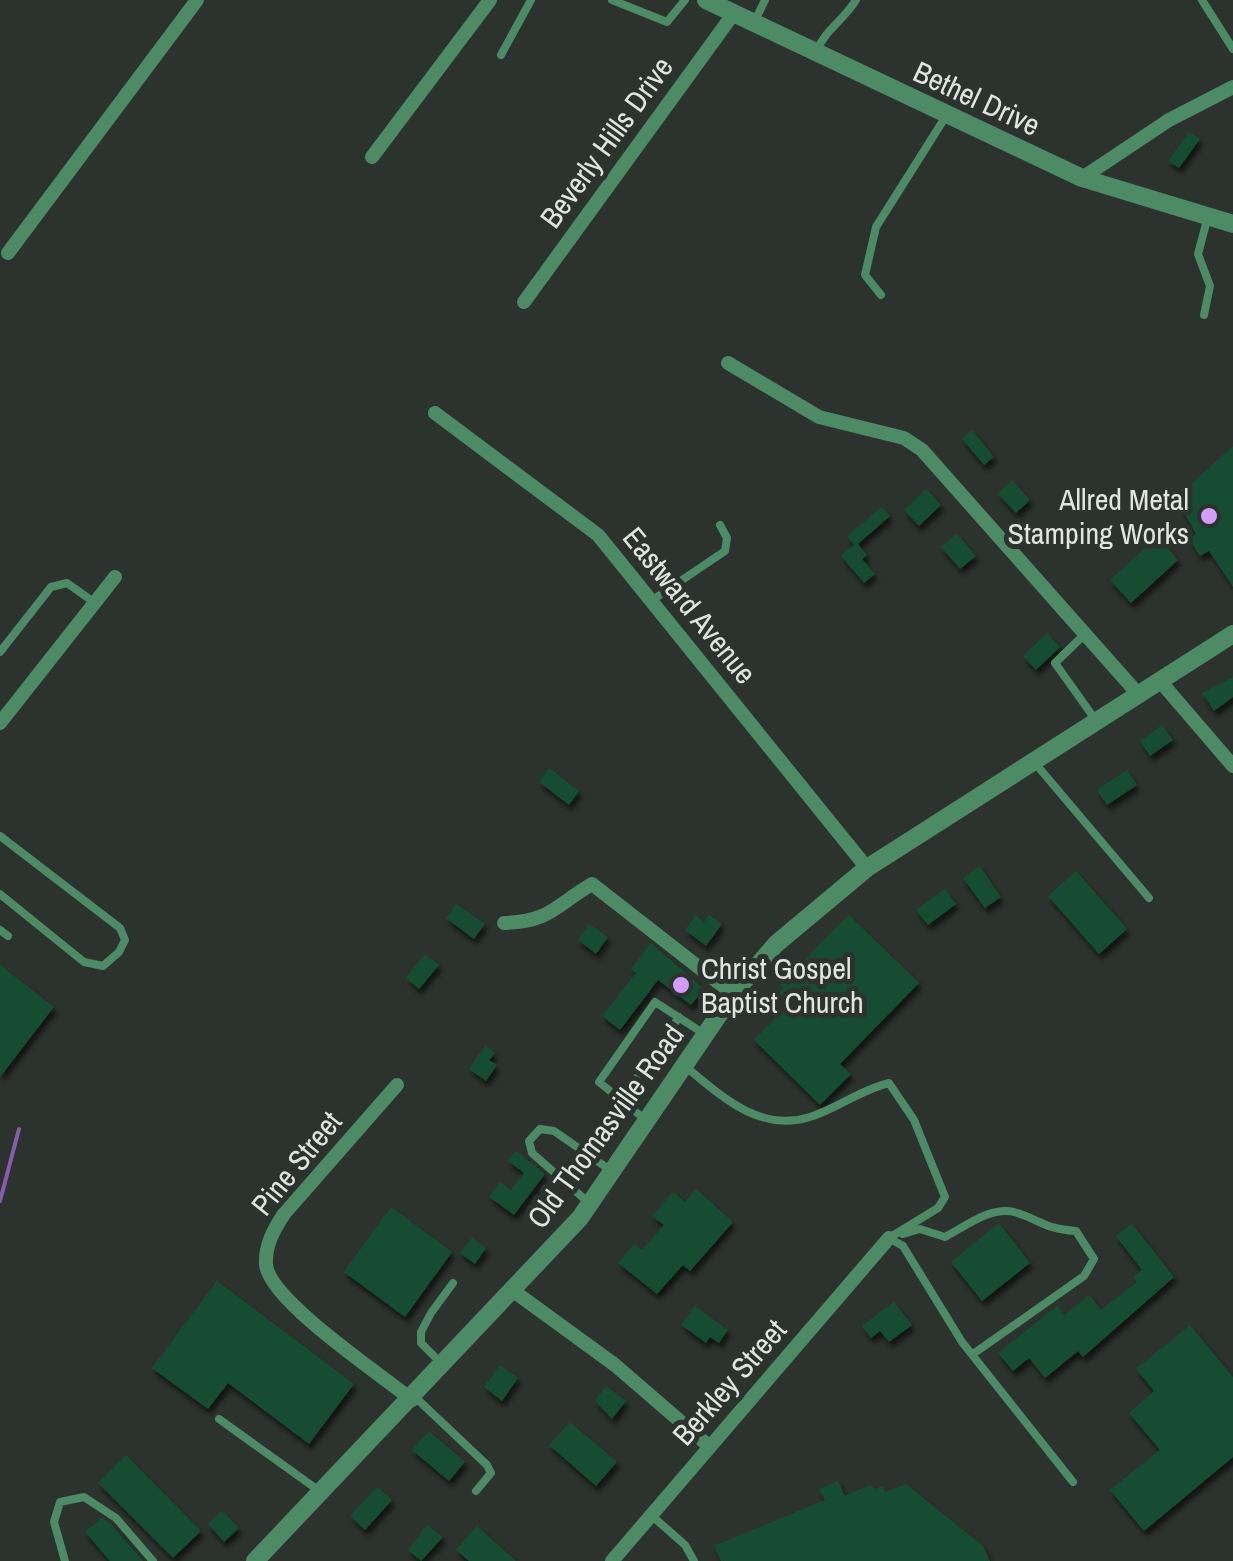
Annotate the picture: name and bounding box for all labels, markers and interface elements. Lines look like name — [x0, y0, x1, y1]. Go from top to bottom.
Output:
street label: Beverly Hills Drive — [530, 48, 682, 236]
street label: Bethel Drive — [907, 51, 1047, 145]
place label: Allred Metal Stamping Works — [1008, 479, 1189, 553]
marker: Allred Metal Stamping Works — [1198, 505, 1220, 527]
street label: Eastward Avenue — [614, 518, 766, 692]
place label: Christ Gospel Baptist Church — [701, 948, 864, 1022]
marker: Christ Gospel Baptist Church — [670, 974, 692, 996]
street label: Old Thomasville Road — [517, 1016, 693, 1236]
street label: Pine Street — [242, 1102, 350, 1223]
street label: Berkley Street — [663, 1310, 795, 1453]

